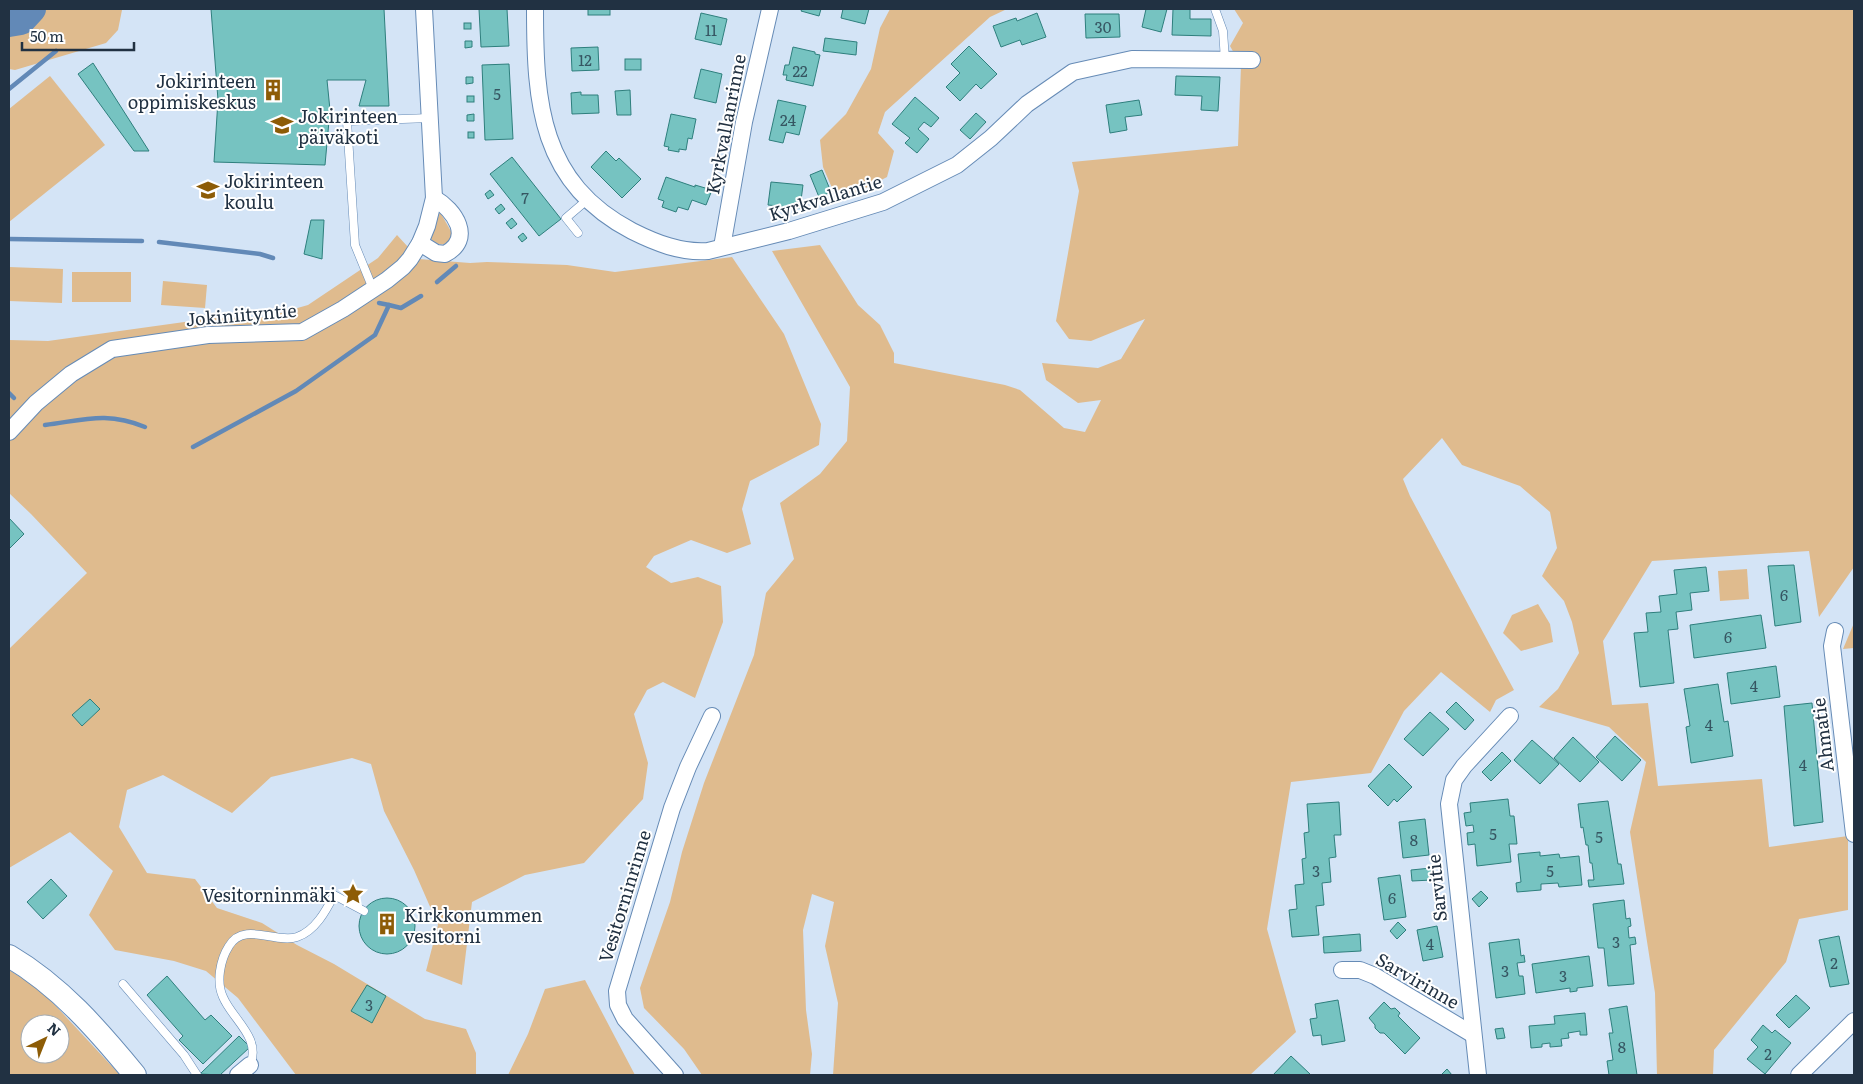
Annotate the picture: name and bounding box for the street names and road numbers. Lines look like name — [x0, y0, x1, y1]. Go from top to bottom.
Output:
street label: Kyrkvallanrinne — [698, 52, 752, 196]
street label: Kyrkvallantie — [765, 167, 885, 227]
street label: Jokiniityntie — [184, 296, 298, 332]
street label: Ahmatie — [1804, 697, 1840, 773]
street label: Vesitorninrinne — [591, 826, 657, 966]
street label: Sarvitie — [1419, 853, 1453, 923]
street label: Sarvirinne — [1371, 945, 1465, 1015]

